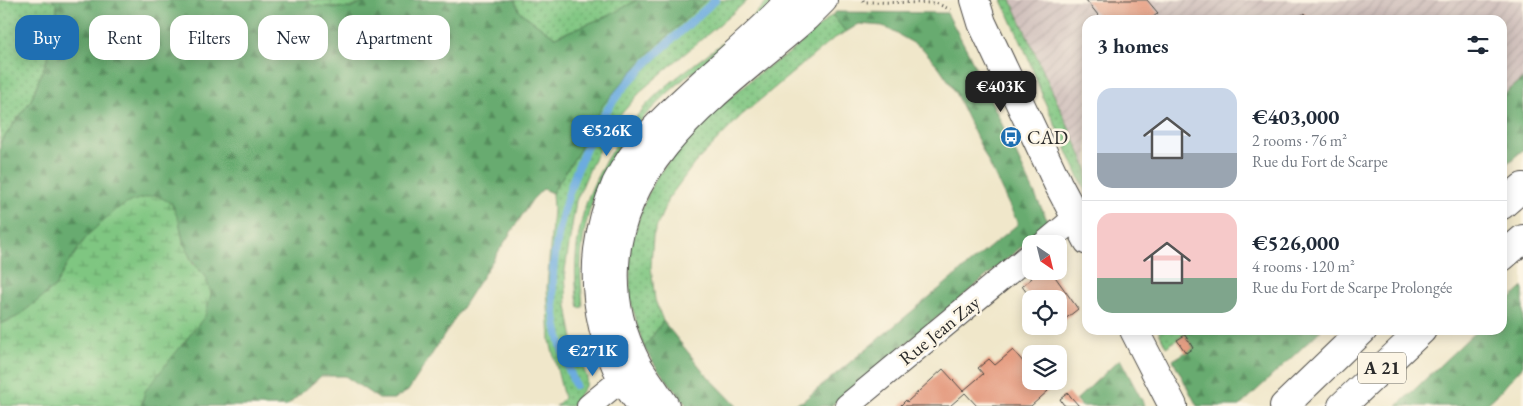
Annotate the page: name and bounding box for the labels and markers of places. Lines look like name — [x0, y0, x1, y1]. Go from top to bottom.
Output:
pin: €403K — [966, 70, 1036, 113]
pin: €526K — [572, 114, 642, 157]
bus stop icon: CAD — [999, 125, 1023, 149]
place label: CAD — [1027, 125, 1068, 150]
pin: €271K — [558, 334, 628, 377]

